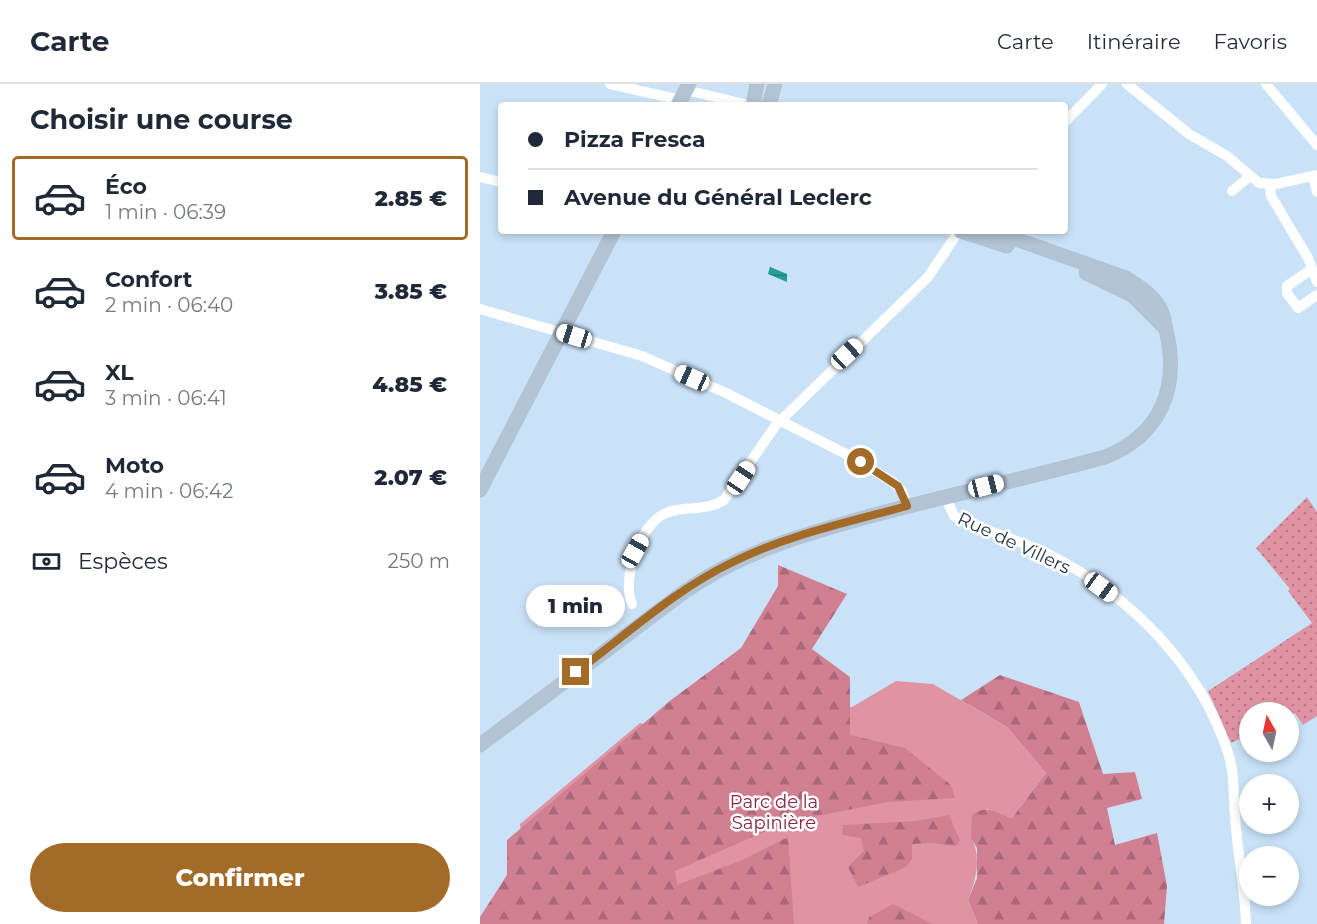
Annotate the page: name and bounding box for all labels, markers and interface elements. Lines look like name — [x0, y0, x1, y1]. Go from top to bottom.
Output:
text: Carte — [30, 24, 109, 58]
text: Carte — [997, 29, 1054, 54]
text: Itinéraire — [1087, 29, 1181, 54]
text: Favoris — [1214, 29, 1287, 54]
text: Choisir une course — [30, 103, 293, 136]
text: Pizza Fresca — [564, 126, 706, 153]
icon: car — [33, 171, 87, 225]
text: Éco — [105, 173, 147, 200]
text: Avenue du Général Leclerc — [564, 184, 872, 211]
text: 2.85 € — [375, 185, 447, 212]
text: 1 min · 06:39 — [105, 200, 226, 224]
icon: car — [33, 264, 87, 318]
text: Confort — [105, 266, 192, 293]
text: 3.85 € — [375, 278, 447, 305]
text: 2 min · 06:40 — [105, 293, 233, 317]
car — [554, 322, 594, 350]
car — [828, 335, 866, 373]
icon: car — [33, 357, 87, 411]
text: XL — [105, 359, 134, 386]
car — [672, 362, 712, 394]
text: 4.85 € — [372, 371, 447, 398]
text: 3 min · 06:41 — [105, 386, 227, 410]
route start — [847, 448, 874, 475]
icon: car — [33, 450, 87, 504]
text: Moto — [105, 452, 164, 479]
car — [723, 458, 759, 498]
text: 2.07 € — [374, 464, 447, 491]
car — [966, 473, 1006, 499]
text: 4 min · 06:42 — [105, 479, 233, 503]
street label: Rue de Villers — [954, 507, 1074, 579]
car — [618, 531, 652, 571]
icon: cash — [30, 545, 63, 578]
text: Espèces — [78, 548, 168, 575]
text: 250 m — [388, 549, 450, 573]
car — [1081, 569, 1121, 605]
callout: 1 min — [526, 585, 626, 627]
text: 1 min — [548, 594, 603, 618]
route end — [562, 658, 589, 685]
north arrow — [1239, 702, 1299, 762]
map controls — [1239, 702, 1299, 906]
button: + — [1239, 774, 1299, 834]
park label: Parc de la Sapinière — [730, 791, 818, 834]
button: Confirmer — [30, 843, 450, 912]
button: − — [1239, 846, 1299, 906]

